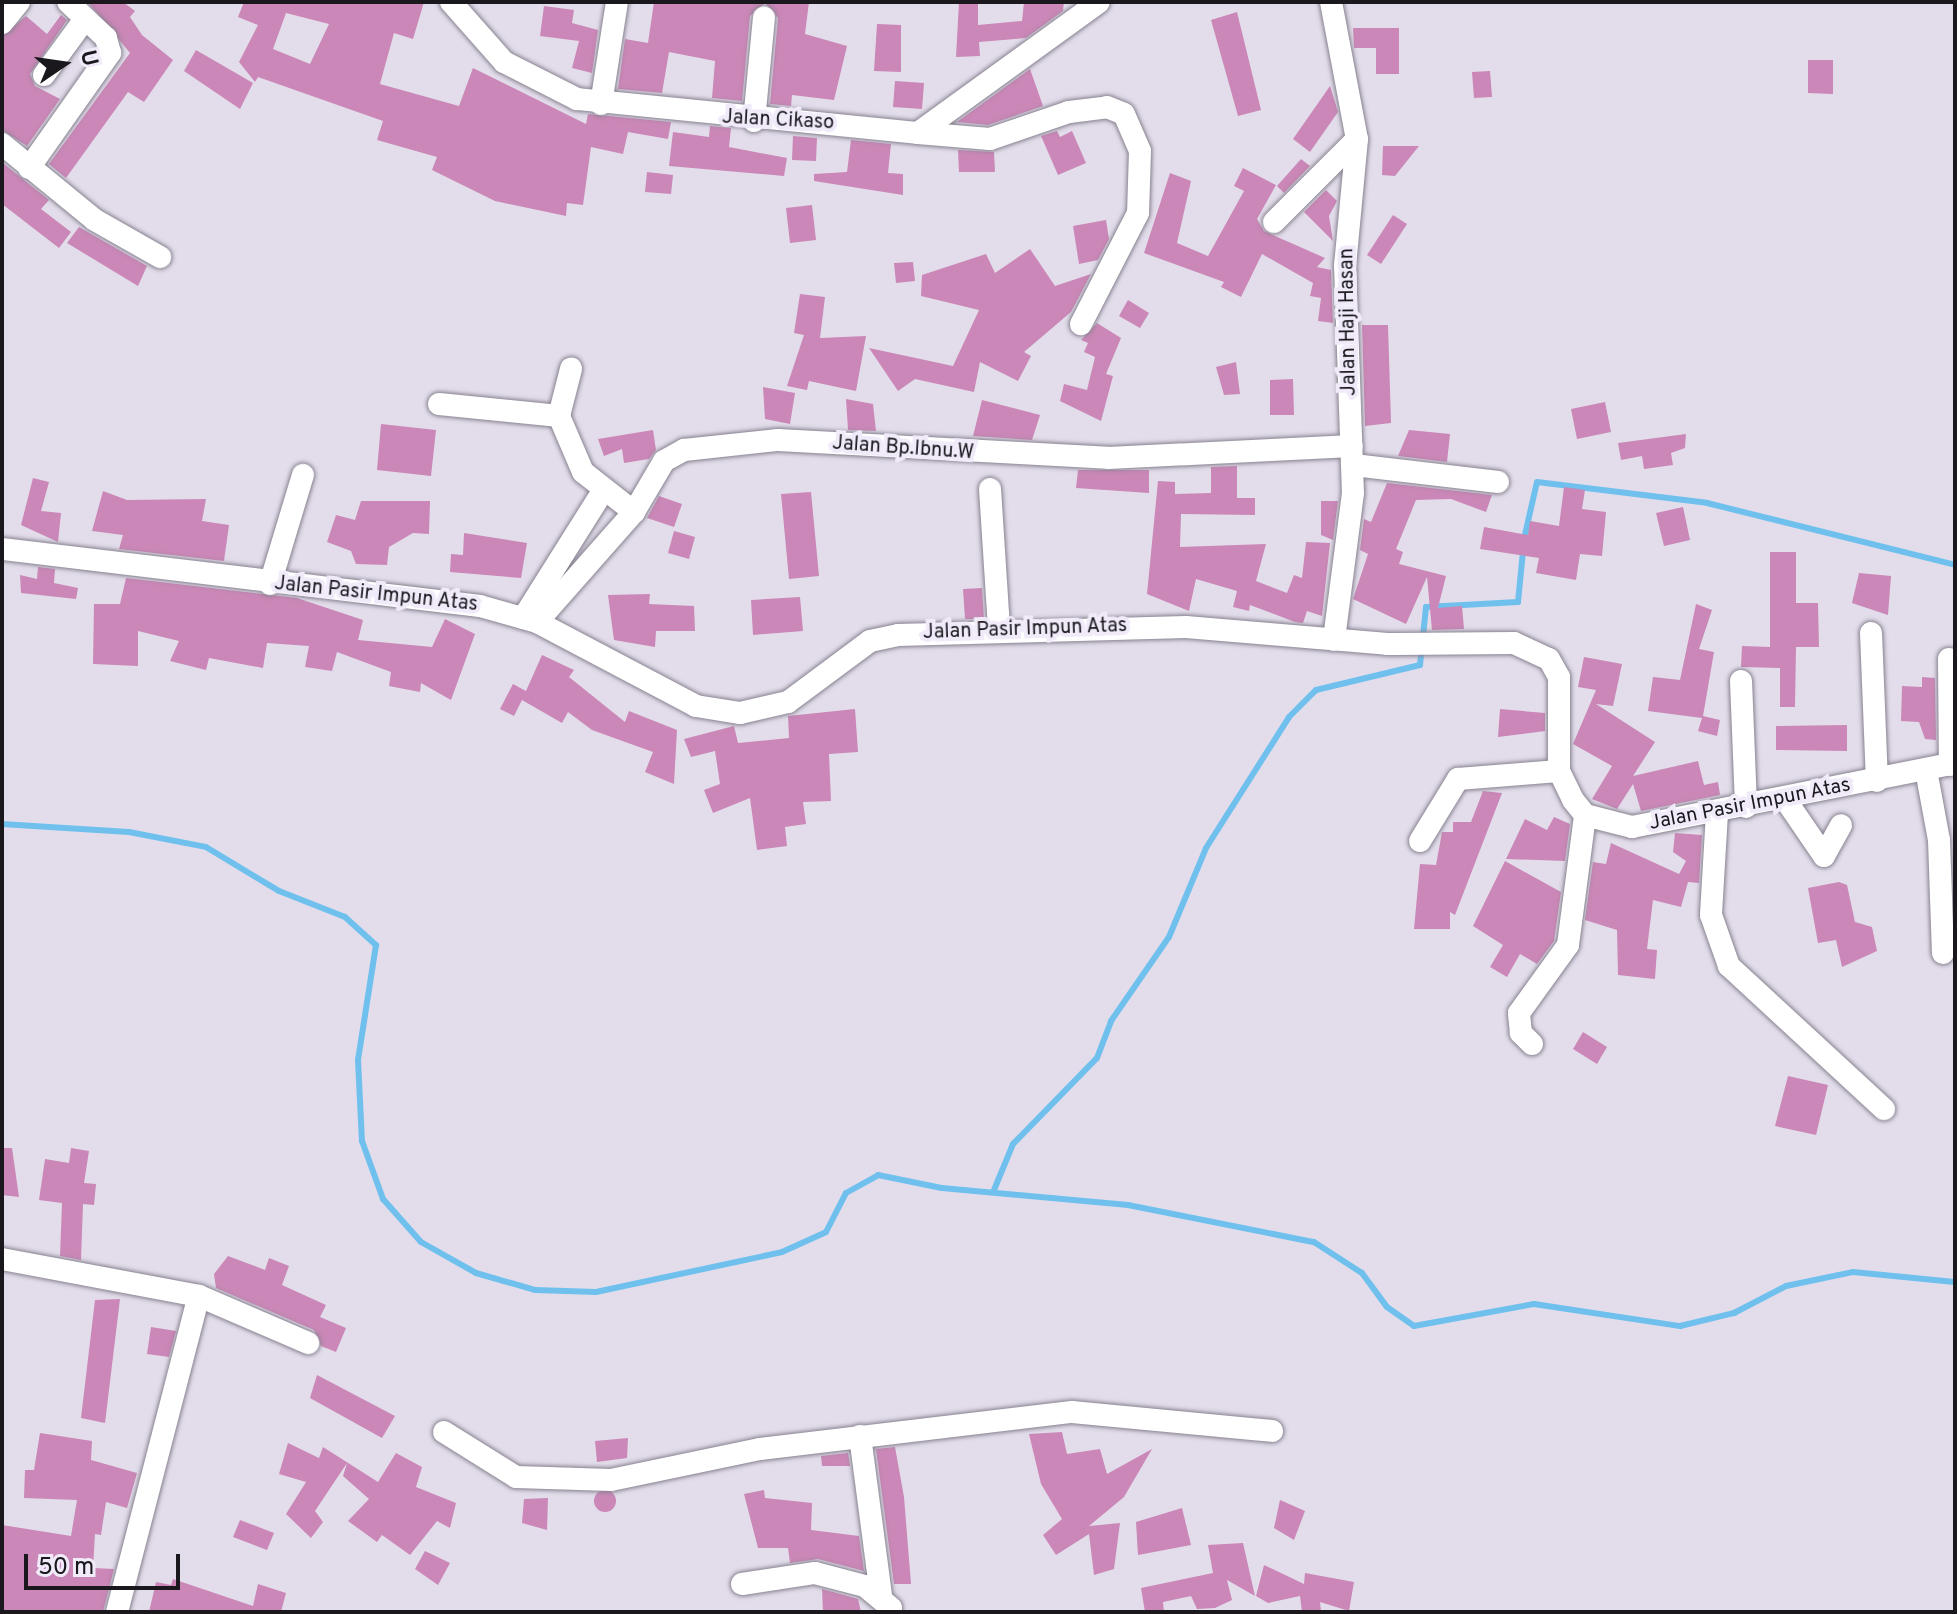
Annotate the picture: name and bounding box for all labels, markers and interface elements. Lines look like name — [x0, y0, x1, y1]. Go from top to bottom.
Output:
north arrow — [24, 24, 104, 104]
text: U — [73, 48, 103, 69]
street label: Jalan Cikaso — [721, 106, 835, 136]
street label: Jalan Haji Hasan — [1336, 248, 1362, 396]
street label: Jalan Bp.Ibnu.W — [831, 432, 975, 466]
street label: Jalan Pasir Impun Atas — [273, 572, 479, 618]
street label: Jalan Pasir Impun Atas — [922, 614, 1128, 646]
street label: Jalan Pasir Impun Atas — [1647, 774, 1853, 836]
scale bar — [28, 1538, 184, 1588]
text: 50 m — [38, 1553, 94, 1583]

